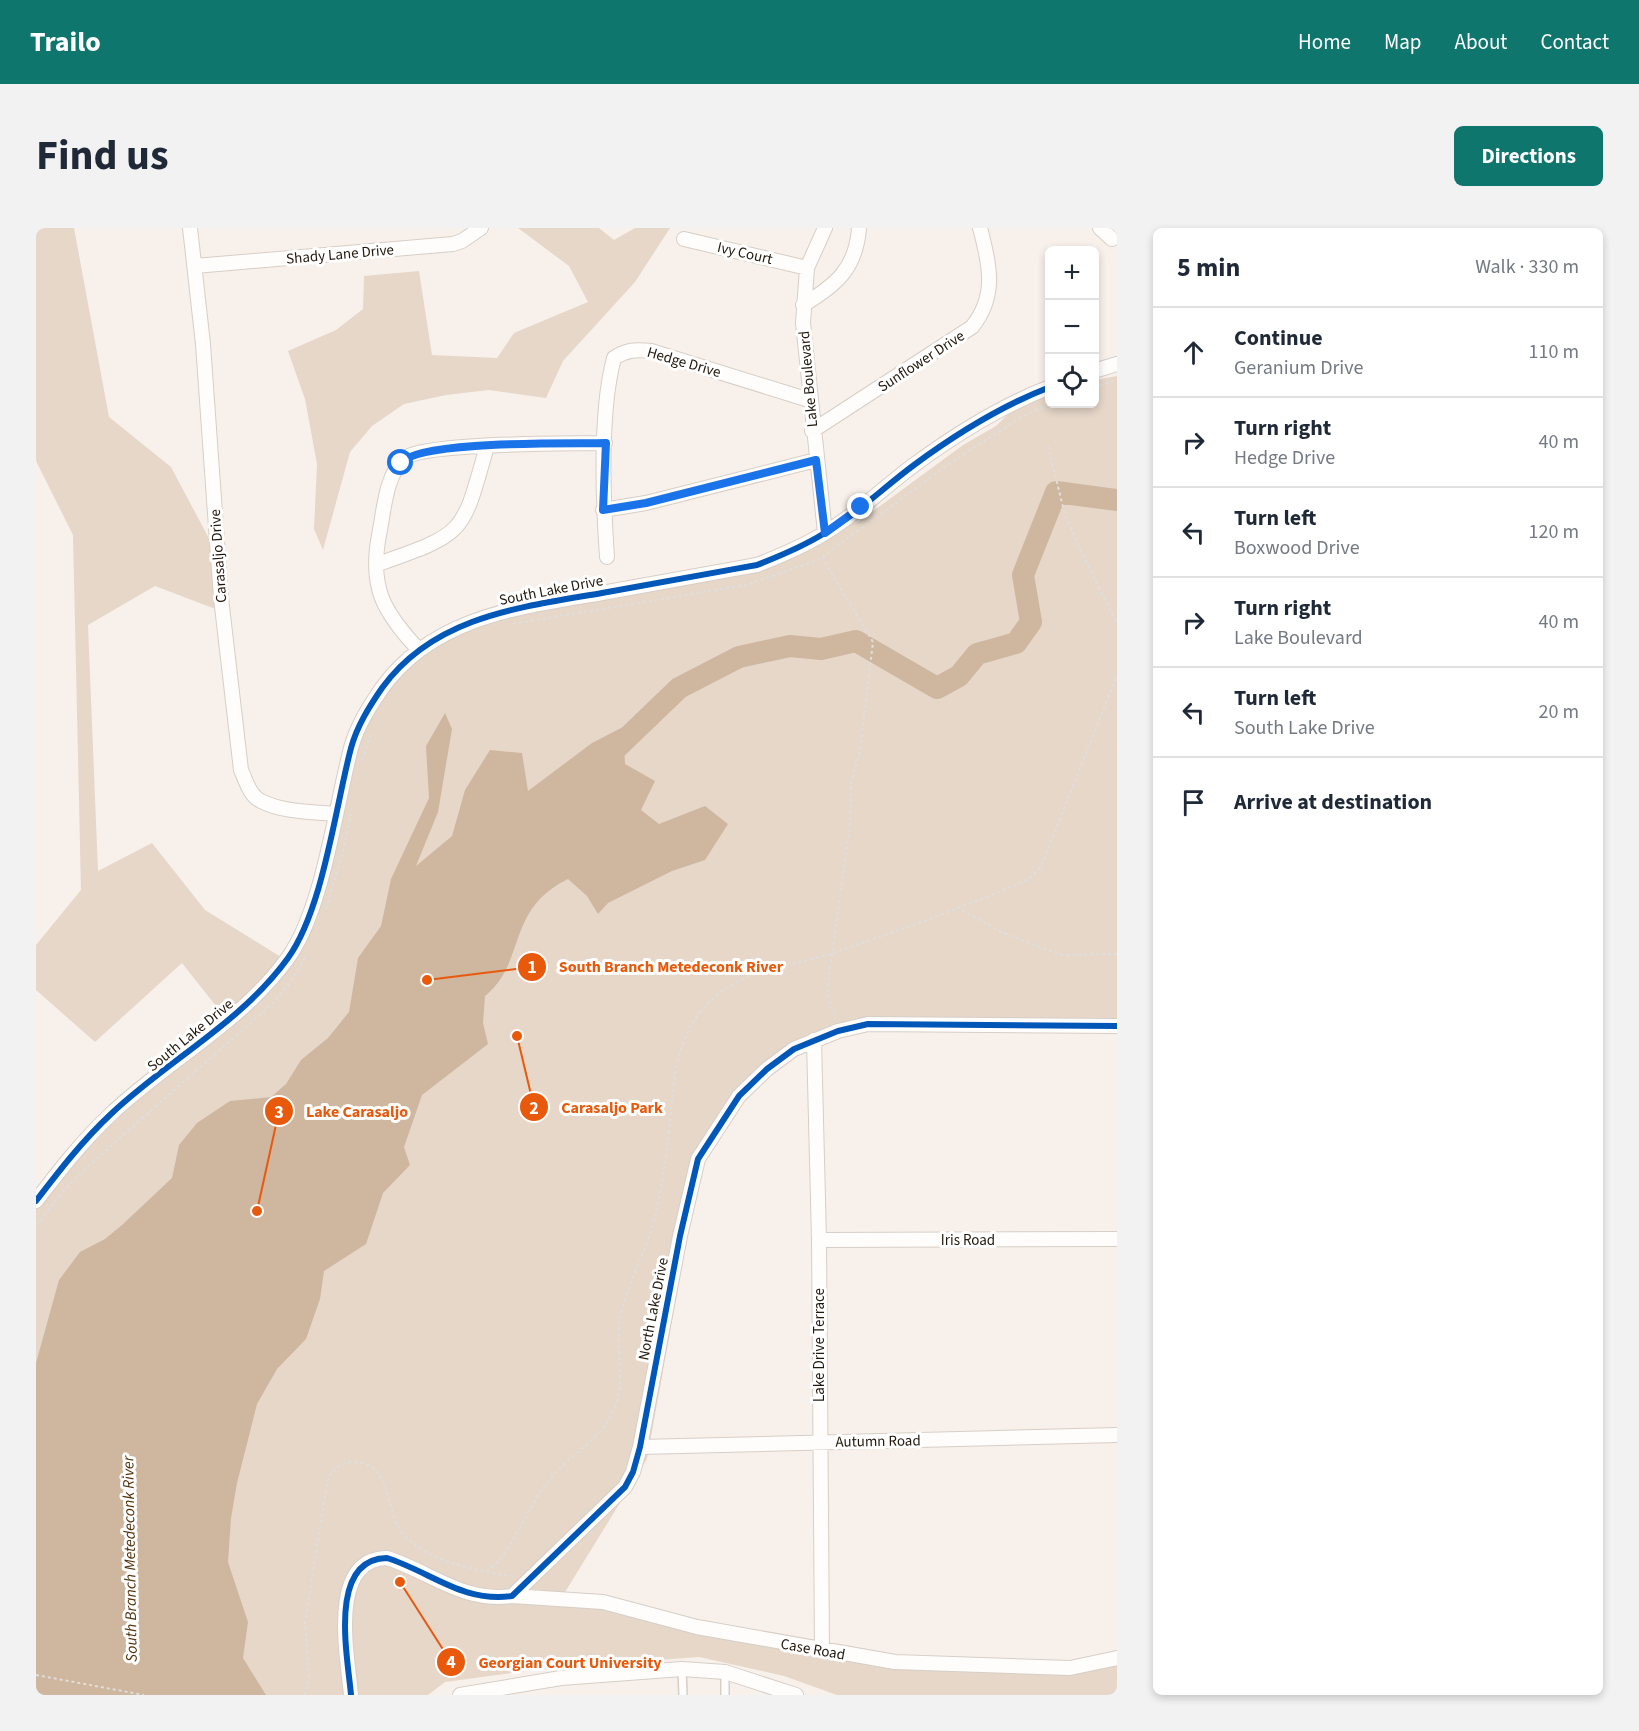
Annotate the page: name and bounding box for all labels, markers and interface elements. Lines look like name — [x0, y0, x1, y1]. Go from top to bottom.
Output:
text: Trailo — [30, 22, 101, 62]
text: Home — [1298, 27, 1351, 57]
text: Map — [1384, 27, 1422, 57]
text: About — [1455, 27, 1507, 57]
text: Contact — [1540, 27, 1609, 57]
text: Find us — [36, 126, 169, 186]
button: Directions — [1454, 126, 1603, 186]
street label: Ivy Court — [715, 237, 775, 270]
street label: Shady Lane Drive — [285, 239, 395, 270]
map controls — [1045, 246, 1099, 408]
button: + — [1045, 246, 1099, 300]
text: 5 min — [1177, 249, 1240, 286]
text: Walk · 330 m — [1475, 253, 1579, 281]
button: − — [1045, 300, 1099, 354]
text: Continue — [1234, 322, 1323, 354]
street label: Sunflower Drive — [874, 326, 969, 397]
street label: Lake Boulevard — [794, 330, 823, 428]
icon: ahead — [1177, 336, 1210, 369]
text: 110 m — [1529, 338, 1579, 366]
street label: Hedge Drive — [645, 342, 723, 383]
button: locate — [1045, 354, 1099, 408]
text: Geranium Drive — [1234, 354, 1363, 382]
text: Turn right — [1234, 412, 1331, 444]
icon: right — [1177, 426, 1210, 459]
text: 40 m — [1539, 428, 1579, 456]
text: Hedge Drive — [1234, 444, 1335, 472]
route start — [387, 449, 413, 475]
route end — [847, 493, 873, 519]
text: Turn left — [1234, 502, 1316, 534]
street label: Carasaljo Drive — [205, 509, 232, 603]
icon: left — [1177, 516, 1210, 549]
text: 120 m — [1529, 518, 1579, 546]
text: Boxwood Drive — [1234, 534, 1360, 562]
street label: South Lake Drive — [497, 570, 605, 611]
text: Turn right — [1234, 592, 1331, 624]
icon: right — [1177, 606, 1210, 639]
text: 40 m — [1539, 608, 1579, 636]
text: Lake Boulevard — [1234, 624, 1363, 652]
text: Turn left — [1234, 682, 1316, 714]
icon: left — [1177, 696, 1210, 729]
text: 20 m — [1539, 698, 1579, 726]
text: South Lake Drive — [1234, 714, 1375, 742]
icon: arrive — [1177, 786, 1210, 819]
text: Arrive at destination — [1234, 786, 1432, 818]
callout: South Branch Metedeconk River — [517, 950, 795, 984]
text: 1 — [527, 955, 537, 980]
text: South Branch Metedeconk River — [559, 956, 784, 978]
street label: South Lake Drive — [143, 994, 238, 1077]
callout: Carasaljo Park — [519, 1090, 674, 1124]
callout: Lake Carasaljo — [264, 1094, 420, 1128]
text: 2 — [529, 1096, 539, 1121]
text: Carasaljo Park — [561, 1097, 663, 1119]
text: 3 — [274, 1100, 284, 1125]
text: Lake Carasaljo — [306, 1101, 408, 1123]
street label: Iris Road — [941, 1230, 995, 1251]
street label: North Lake Drive — [633, 1256, 674, 1362]
street label: Lake Drive Terrace — [809, 1288, 830, 1402]
street label: Autumn Road — [835, 1430, 921, 1453]
water label: South Branch Metedeconk River — [117, 1454, 143, 1662]
street label: Case Road — [779, 1634, 847, 1665]
callout: Georgian Court University — [436, 1645, 673, 1679]
text: 4 — [446, 1650, 456, 1675]
text: Georgian Court University — [478, 1652, 662, 1674]

